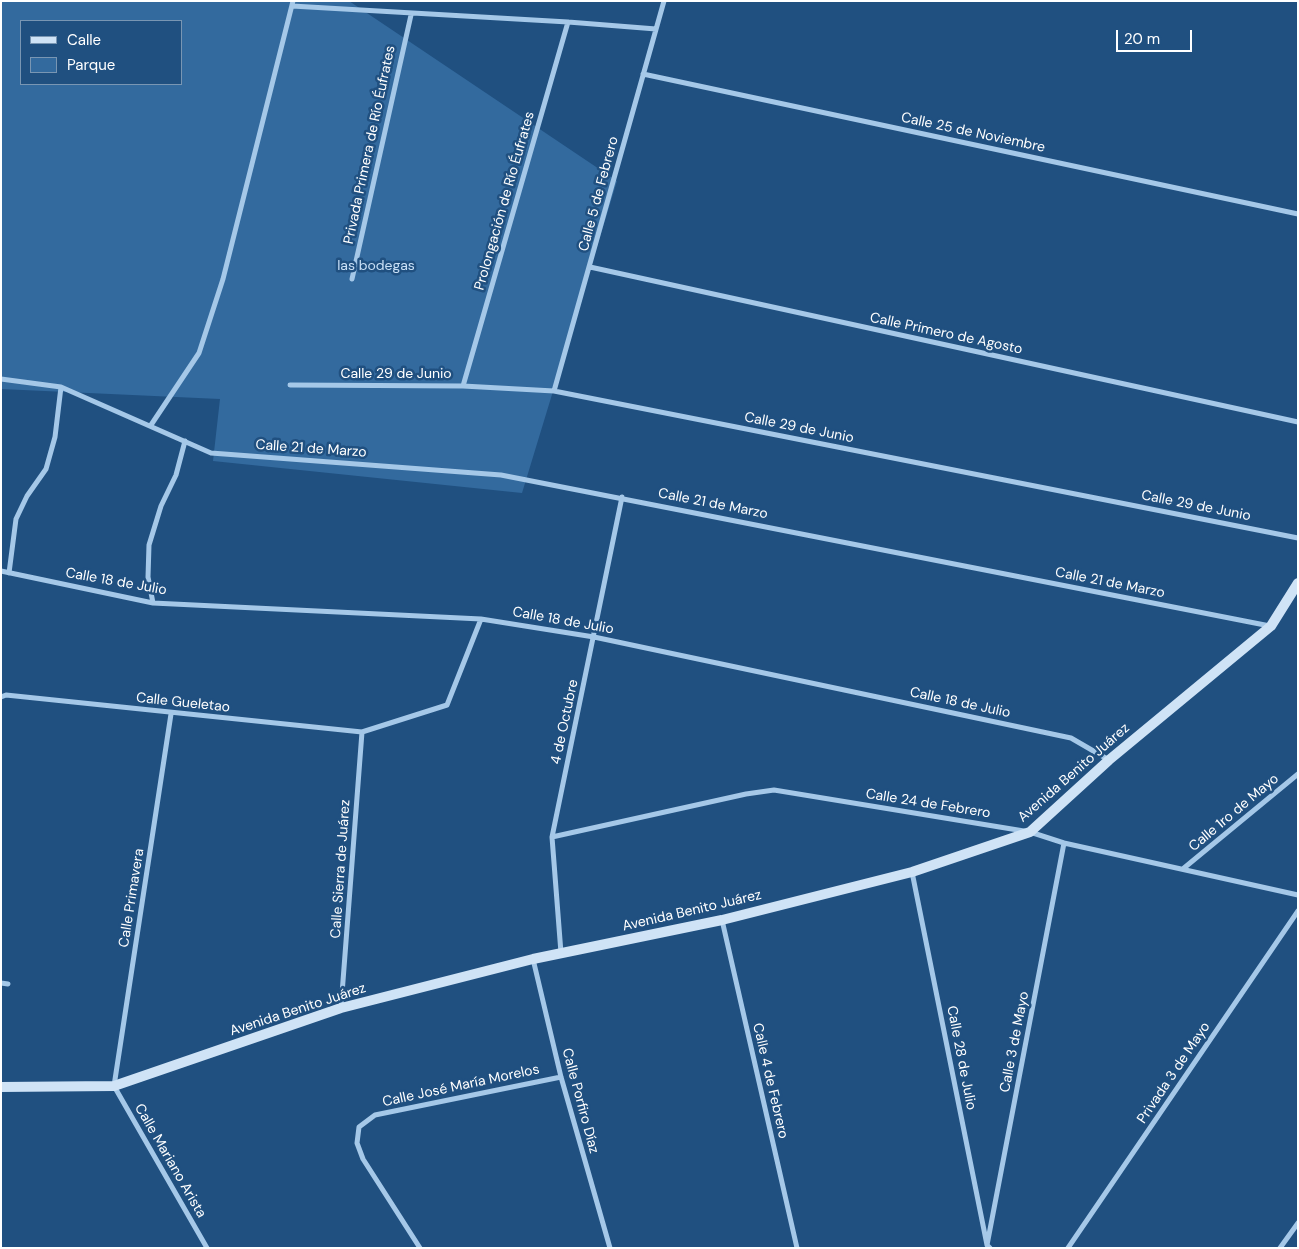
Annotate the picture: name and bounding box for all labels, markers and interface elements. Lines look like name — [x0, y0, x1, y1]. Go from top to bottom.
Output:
legend — [20, 20, 182, 85]
scale bar — [1119, 20, 1195, 52]
text: 20 m — [1124, 29, 1160, 49]
text: Calle — [67, 30, 101, 50]
street label: Privada Primera de Río Éufrates — [341, 44, 399, 246]
text: Parque — [67, 55, 115, 75]
street label: Prolongación de Río Éufrates — [471, 110, 539, 292]
street label: Calle 25 de Noviembre — [899, 110, 1047, 156]
street label: Calle 5 de Febrero — [576, 135, 622, 253]
park label: las bodegas — [337, 258, 415, 274]
street label: Calle Primero de Agosto — [868, 310, 1024, 358]
street label: Calle 29 de Junio — [340, 366, 452, 382]
street label: Calle 29 de Junio — [743, 409, 855, 447]
street label: Calle 21 de Marzo — [255, 437, 367, 461]
street label: Calle 21 de Marzo — [657, 485, 769, 523]
street label: Calle 29 de Junio — [1140, 487, 1252, 525]
street label: Calle 21 de Marzo — [1054, 564, 1166, 602]
street label: Calle 18 de Julio — [64, 565, 168, 599]
street label: Calle 18 de Julio — [511, 604, 615, 638]
street label: 4 de Octubre — [548, 678, 582, 766]
street label: Calle 18 de Julio — [908, 684, 1012, 722]
street label: Calle Gueletao — [135, 690, 231, 716]
street label: Avenida Benito Juárez — [1015, 720, 1133, 826]
street label: Calle 1ro de Mayo — [1186, 771, 1282, 855]
street label: Calle 24 de Febrero — [864, 786, 992, 822]
street label: Calle Sierra de Juárez — [328, 799, 354, 939]
street label: Calle Primavera — [116, 847, 148, 949]
street label: Avenida Benito Juárez — [621, 887, 763, 935]
street label: Avenida Benito Juárez — [228, 980, 368, 1040]
street label: Calle 3 de Mayo — [997, 990, 1033, 1094]
street label: Calle 28 de Julio — [943, 1004, 979, 1112]
street label: Privada 3 de Mayo — [1134, 1019, 1214, 1127]
street label: Calle 4 de Febrero — [749, 1022, 791, 1140]
street label: Calle Porfiro Díaz — [558, 1046, 602, 1156]
street label: Calle José María Morelos — [381, 1061, 541, 1111]
street label: Calle Mariano Arista — [131, 1101, 209, 1221]

